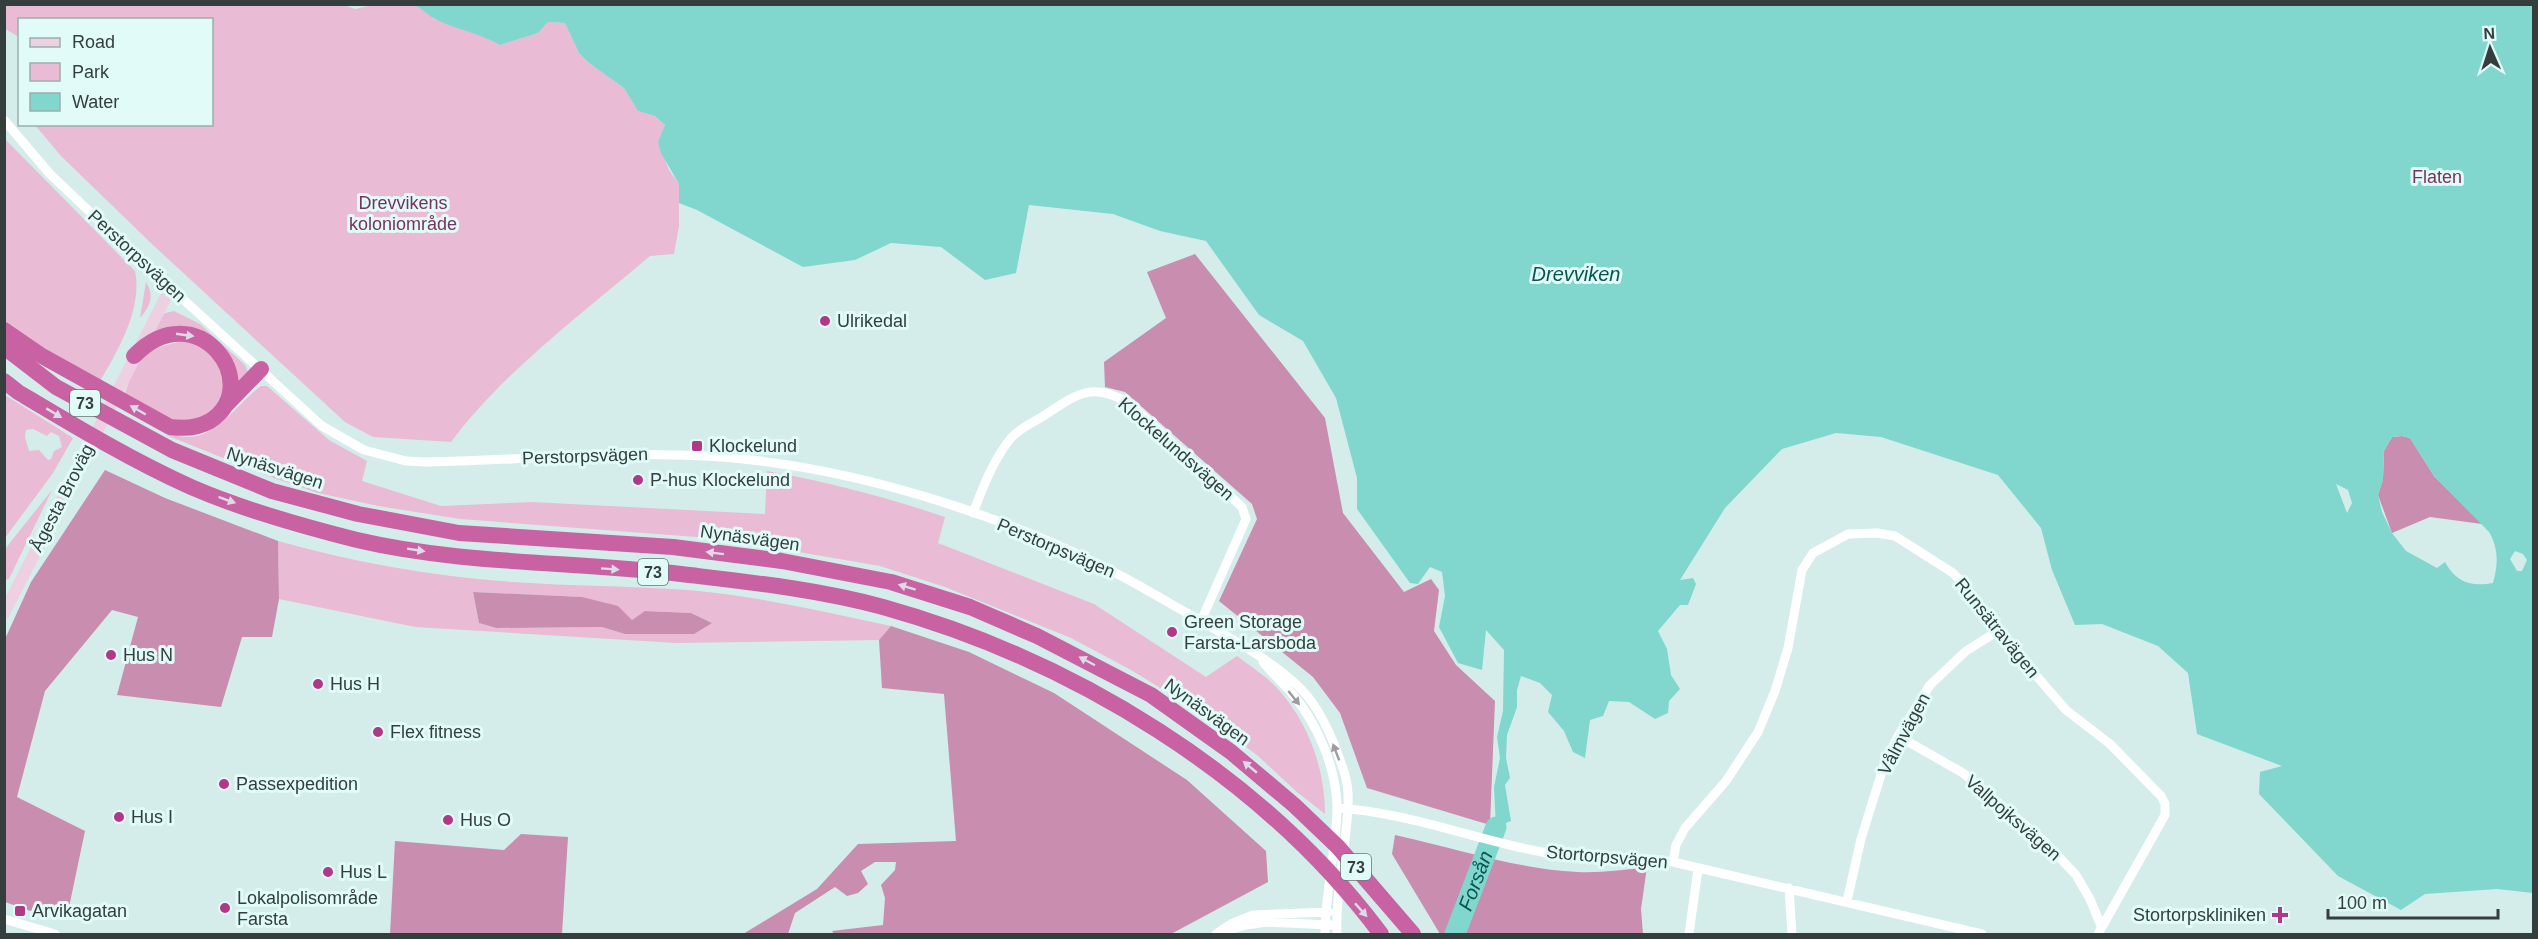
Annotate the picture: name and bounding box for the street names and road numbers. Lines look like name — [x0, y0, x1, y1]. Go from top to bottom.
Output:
street label: Perstorpsvägen — [84, 206, 190, 306]
road number: 73 — [70, 390, 100, 416]
street label: Klockelundsvägen — [1114, 394, 1238, 504]
street label: Ågesta Broväg — [26, 441, 98, 555]
street label: Nynäsvägen — [224, 443, 326, 493]
street label: Perstorpsvägen — [522, 444, 648, 468]
street label: Perstorpsvägen — [994, 514, 1118, 582]
street label: Nynäsvägen — [699, 521, 801, 555]
road number: 73 — [638, 559, 668, 585]
street label: Runsätravägen — [1951, 574, 2043, 682]
street label: Nynäsvägen — [1161, 674, 1253, 750]
street label: Vålmvägen — [1874, 690, 1934, 778]
street label: Vallpojksvägen — [1961, 771, 2065, 865]
street label: Stortorpsvägen — [1545, 842, 1669, 872]
road number: 73 — [1341, 854, 1371, 880]

